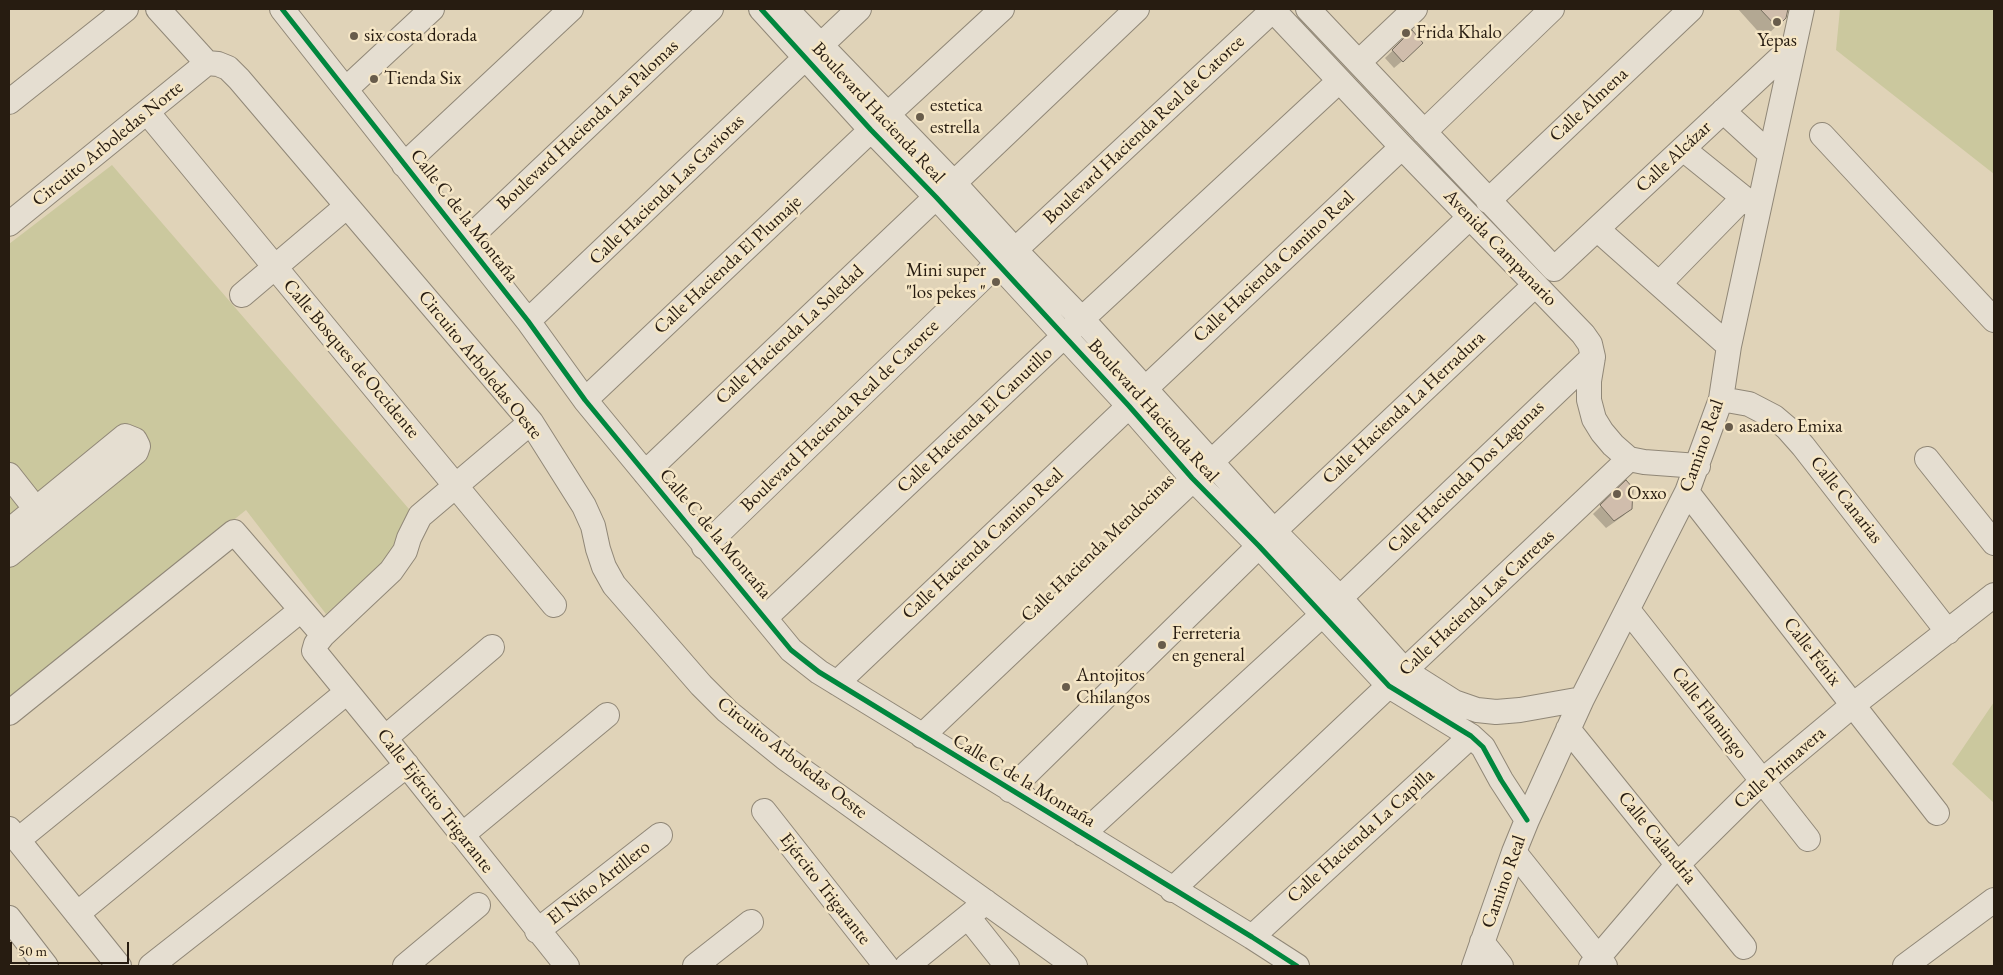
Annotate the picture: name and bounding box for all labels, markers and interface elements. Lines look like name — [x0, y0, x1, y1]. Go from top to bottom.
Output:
marker: Yepas — [1771, 16, 1783, 28]
place label: Frida Khalo — [1416, 22, 1502, 44]
place label: six costa dorada — [364, 25, 477, 47]
marker: Frida Khalo — [1400, 27, 1412, 39]
marker: six costa dorada — [348, 30, 360, 42]
place label: Yepas — [1757, 30, 1797, 52]
street label: Boulevard Hacienda Real de Catorce — [1039, 31, 1249, 229]
street label: Boulevard Hacienda Las Palomas — [492, 35, 684, 215]
street label: Boulevard Hacienda Real — [807, 38, 949, 188]
street label: Calle Almena — [1545, 63, 1633, 147]
place label: Tienda Six — [384, 68, 461, 90]
marker: Tienda Six — [368, 73, 380, 85]
street label: Circuito Arboledas Norte — [28, 76, 188, 212]
place label: estetica estrella — [930, 95, 983, 139]
street label: Calle Hacienda Las Gaviotas — [585, 110, 749, 270]
marker: estetica estrella — [914, 111, 926, 123]
street label: Calle Alcázar — [1632, 116, 1716, 198]
street label: Calle C de la Montaña — [405, 145, 523, 287]
street label: Avenida Campanario — [1438, 185, 1562, 311]
street label: Calle Hacienda Camino Real — [1189, 186, 1359, 348]
street label: Calle Hacienda El Plumaje — [650, 191, 806, 339]
street label: Calle Hacienda La Soledad — [711, 260, 869, 410]
place label: Mini super "los pekes " — [906, 260, 986, 304]
street label: Calle Bosques de Occidente — [278, 275, 424, 443]
marker: Mini super "los pekes " — [990, 276, 1002, 288]
street label: Circuito Arboledas Oeste — [413, 286, 547, 444]
street label: Boulevard Hacienda Real de Catorce — [736, 315, 944, 517]
street label: Calle Hacienda La Herradura — [1318, 327, 1490, 489]
street label: Boulevard Hacienda Real — [1083, 335, 1223, 487]
street label: Calle Hacienda El Canutillo — [892, 342, 1058, 498]
street label: Calle Hacienda Dos Lagunas — [1383, 396, 1549, 558]
street label: Camino Real — [1675, 397, 1729, 495]
place label: asadero Emixa — [1739, 416, 1842, 438]
marker: asadero Emixa — [1723, 421, 1735, 433]
street label: Calle Canarias — [1805, 452, 1887, 548]
street label: Calle Hacienda Camino Real — [898, 463, 1068, 625]
street label: Calle C de la Montaña — [654, 464, 776, 604]
street label: Calle Hacienda Mendocinas — [1017, 469, 1179, 627]
place label: Oxxo — [1627, 483, 1667, 505]
marker: Oxxo — [1611, 488, 1623, 500]
street label: Calle Hacienda Las Carretas — [1394, 525, 1560, 681]
street label: Calle Fénix — [1778, 613, 1846, 691]
place label: Ferreteria en general — [1172, 623, 1245, 667]
marker: Ferreteria en general — [1156, 639, 1168, 651]
street label: Calle Flamingo — [1666, 662, 1752, 764]
place label: Antojitos Chilangos — [1076, 665, 1150, 709]
marker: Antojitos Chilangos — [1060, 681, 1072, 693]
street label: Circuito Arboledas Oeste — [712, 692, 872, 824]
street label: Calle Primavera — [1729, 722, 1831, 814]
street label: Calle Ejército Trigarante — [372, 724, 498, 878]
street label: Calle C de la Montaña — [948, 729, 1100, 833]
street label: Calle Hacienda La Capilla — [1283, 764, 1439, 908]
street label: Calle Calandria — [1613, 787, 1701, 889]
street label: Ejército Trigarante — [774, 829, 876, 949]
street label: Camino Real — [1477, 833, 1531, 931]
street label: El Niño Artillero — [543, 836, 655, 930]
scale bar — [12, 932, 131, 964]
text: 50 m — [18, 941, 47, 960]

